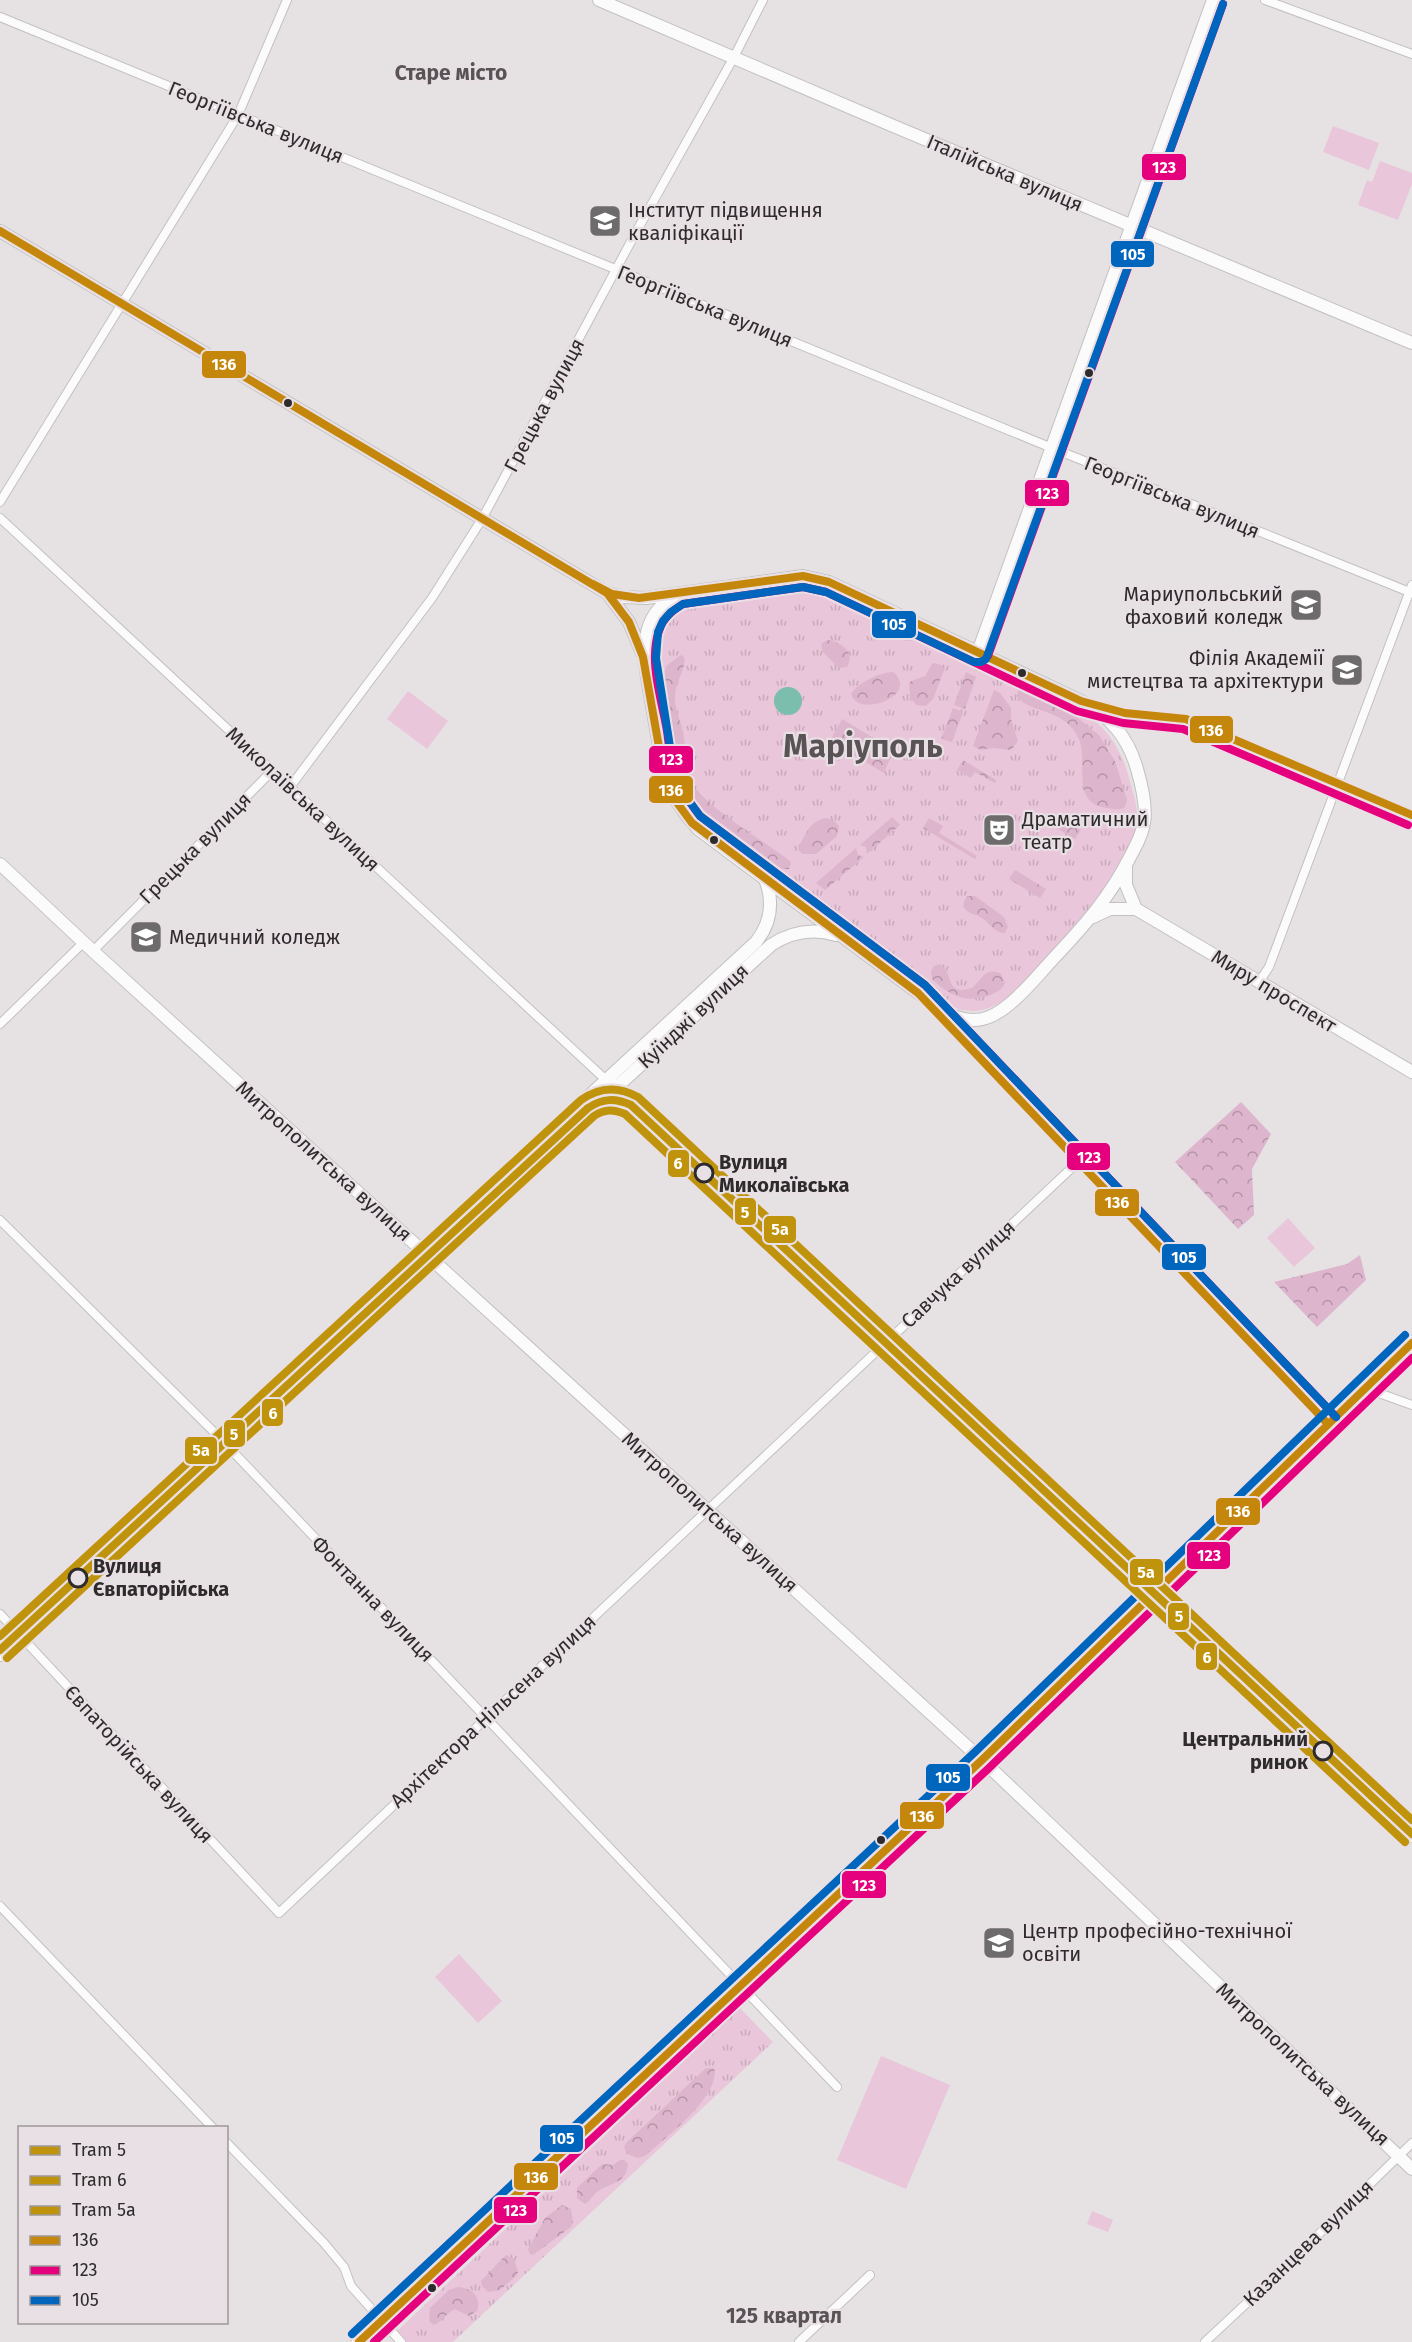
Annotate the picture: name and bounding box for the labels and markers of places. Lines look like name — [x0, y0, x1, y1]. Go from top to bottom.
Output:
place label: Інститут підвищення кваліфікації — [628, 198, 823, 245]
school or university icon: Інститут підвищення кваліфікації — [587, 203, 623, 239]
unlabelled marker — [1083, 367, 1095, 379]
unlabelled marker — [282, 397, 294, 409]
place label: Мариупольський фаховий коледж — [1123, 582, 1283, 629]
school or university icon: Мариупольський фаховий коледж — [1288, 587, 1324, 623]
place label: Філія Академії мистецтва та архітектури — [1087, 646, 1325, 693]
school or university icon: Філія Академії мистецтва та архітектури — [1329, 652, 1365, 688]
unlabelled marker — [1016, 667, 1028, 679]
place label: Драматичний театр — [1021, 807, 1149, 854]
theatre icon: Драматичний театр — [981, 812, 1017, 848]
unlabelled marker — [708, 834, 720, 846]
school or university icon: Медичний коледж — [128, 919, 164, 955]
place label: Медичний коледж — [169, 925, 340, 949]
place label: Вулиця Миколаївська — [719, 1150, 849, 1197]
marker: Вулиця Миколаївська — [694, 1163, 714, 1183]
place label: Вулиця Євпаторійська — [93, 1554, 229, 1601]
marker: Вулиця Євпаторійська — [68, 1568, 88, 1588]
place label: Центральний ринок — [1182, 1727, 1309, 1774]
marker: Центральний ринок — [1313, 1741, 1333, 1761]
unlabelled marker — [875, 1834, 887, 1846]
place label: Центр професійно-технічної освіти — [1022, 1919, 1293, 1966]
school or university icon: Центр професійно-технічної освіти — [981, 1925, 1017, 1961]
unlabelled marker — [426, 2282, 438, 2294]

